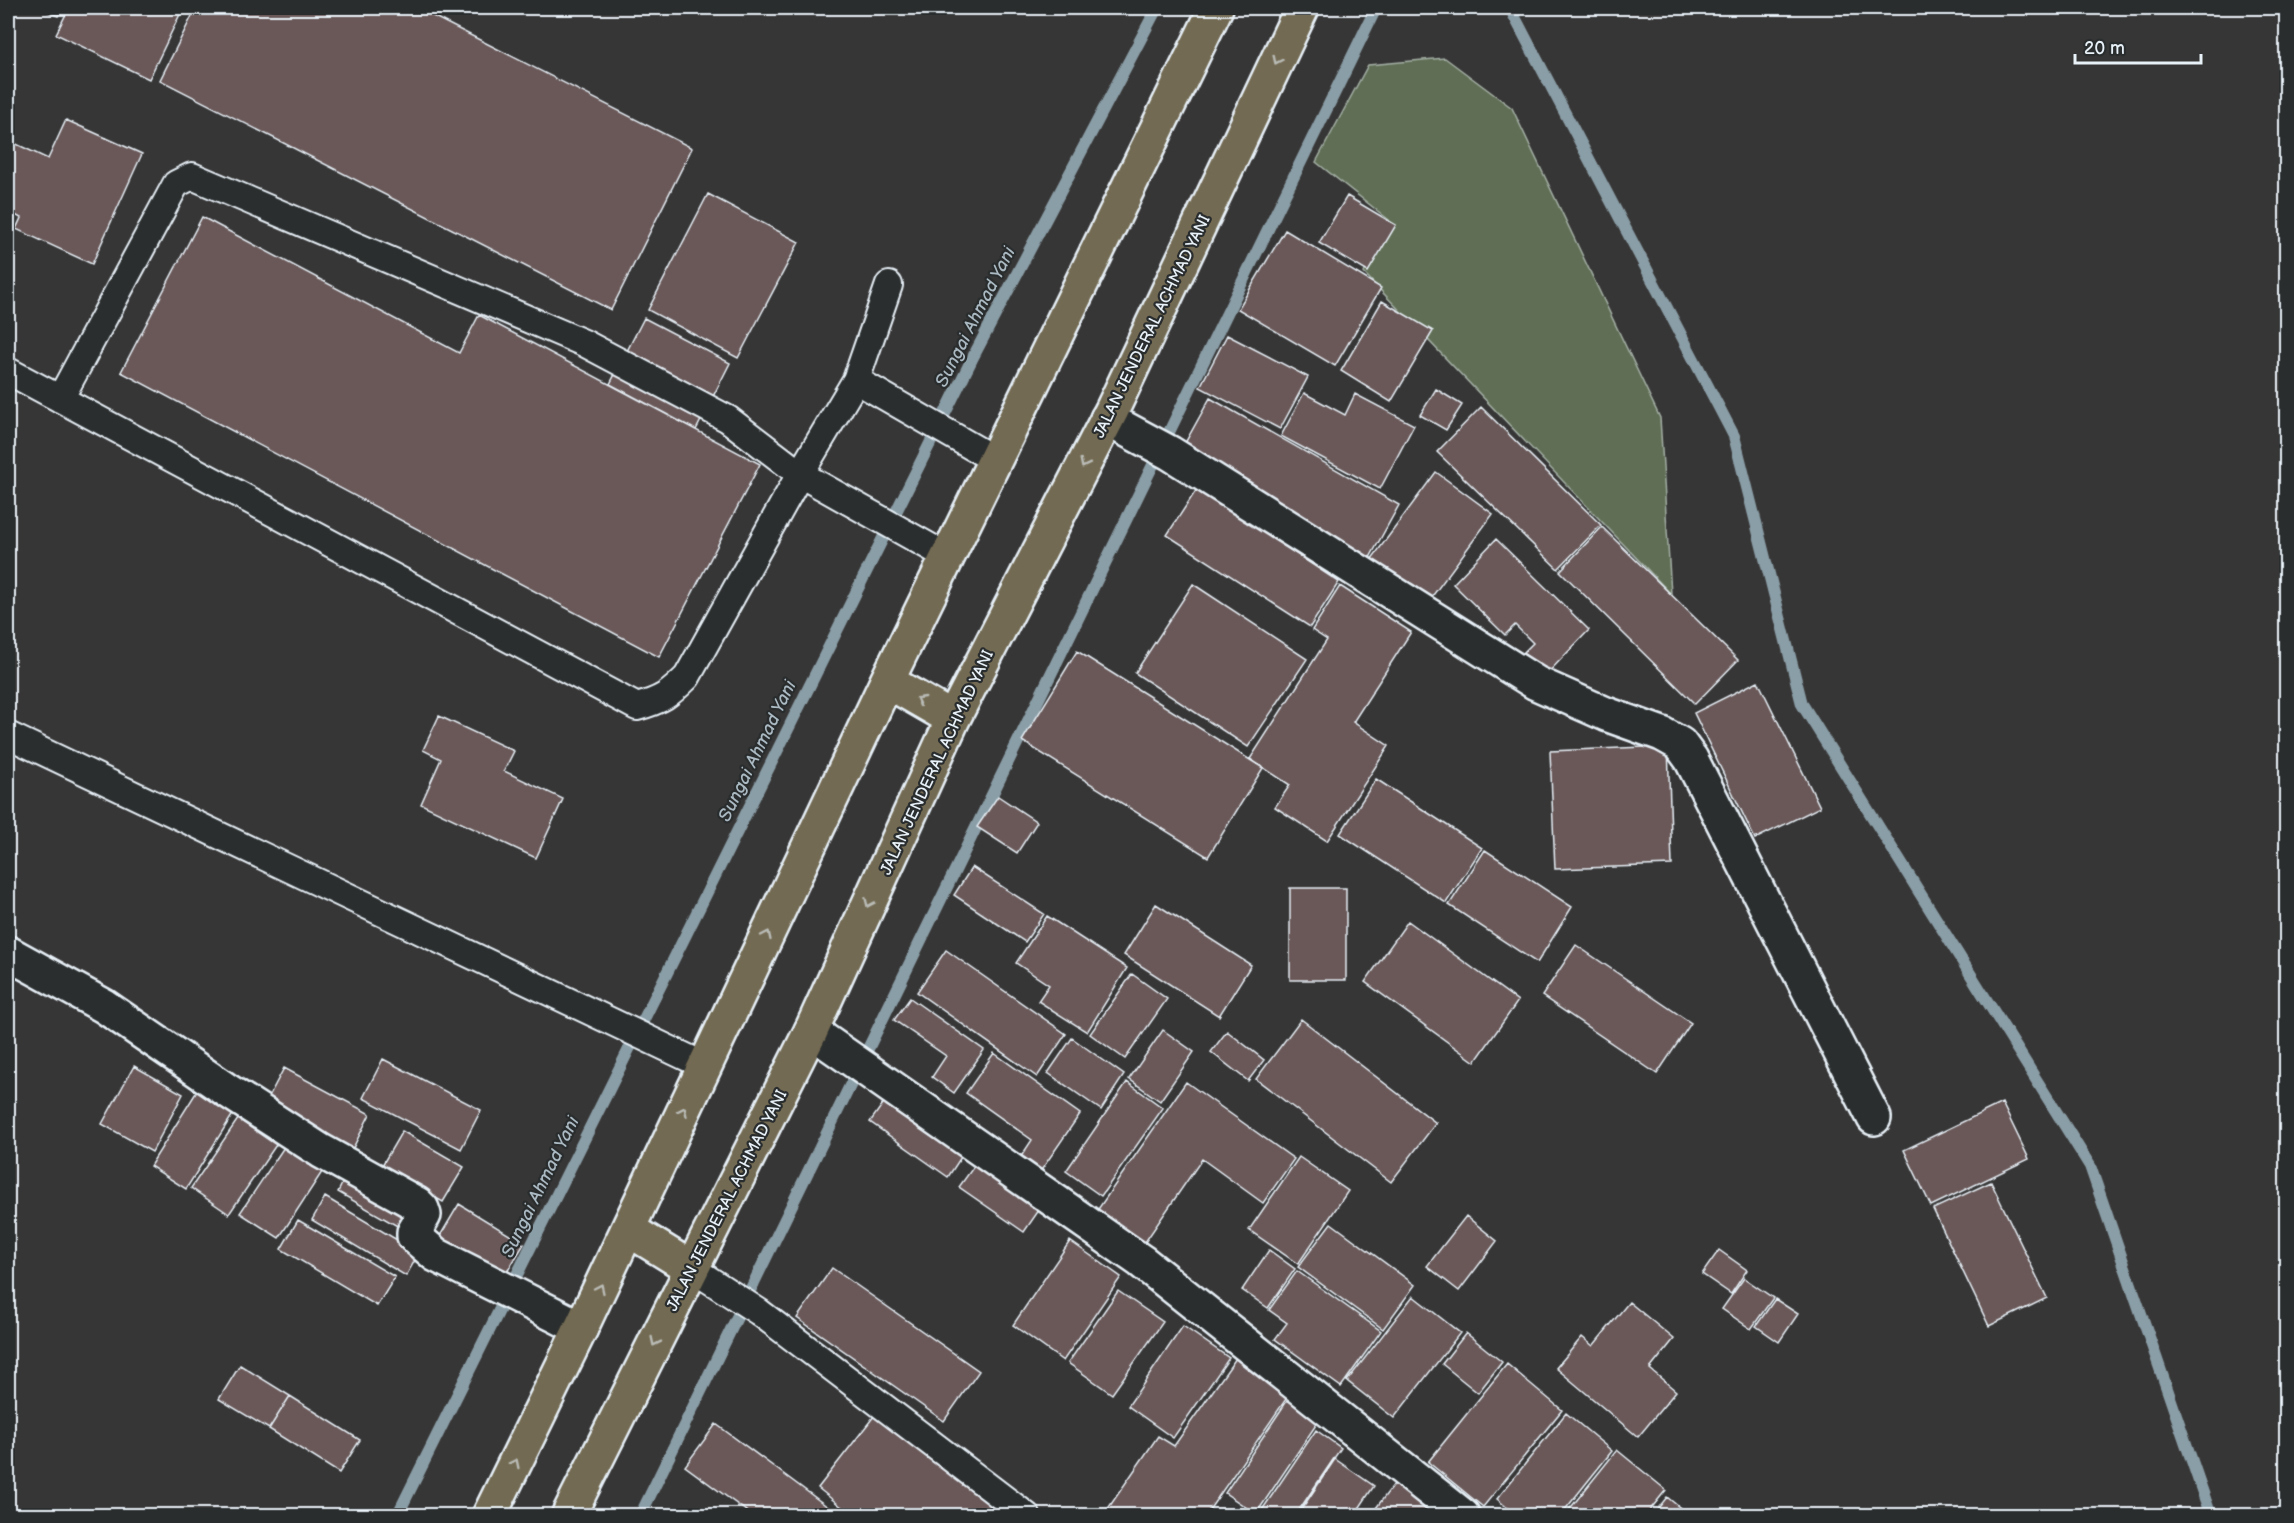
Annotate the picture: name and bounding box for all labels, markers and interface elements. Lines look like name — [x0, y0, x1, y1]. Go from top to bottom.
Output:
scale bar — [2075, 27, 2201, 65]
text: 20 m — [2084, 38, 2125, 59]
one-way arrow — [1272, 54, 1284, 65]
street label: JALAN JENDERAL ACHMAD YANI — [1090, 212, 1215, 441]
water label: Sungai Ahmad Yani — [931, 243, 1020, 391]
one-way arrow — [1080, 457, 1091, 468]
street label: JALAN JENDERAL ACHMAD YANI — [877, 647, 998, 878]
water label: Sungai Ahmad Yani — [714, 676, 801, 825]
one-way arrow — [916, 696, 926, 707]
one-way arrow — [865, 896, 877, 907]
one-way arrow — [759, 930, 771, 941]
street label: JALAN JENDERAL ACHMAD YANI — [663, 1087, 792, 1314]
one-way arrow — [676, 1107, 688, 1118]
water label: Sungai Ahmad Yani — [497, 1112, 584, 1261]
one-way arrow — [593, 1283, 605, 1294]
one-way arrow — [650, 1336, 662, 1347]
one-way arrow — [507, 1458, 519, 1469]

